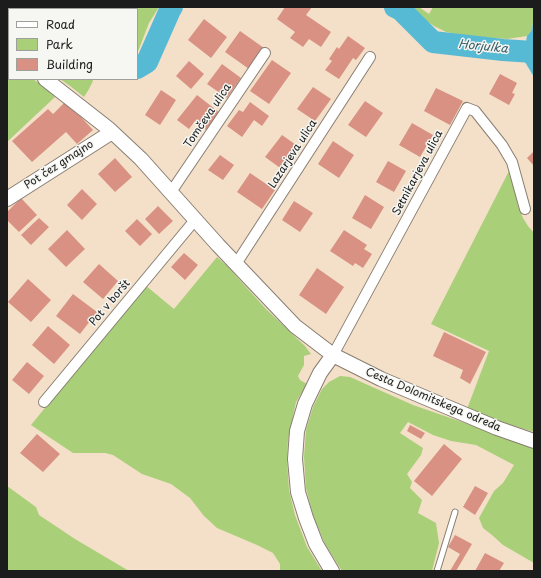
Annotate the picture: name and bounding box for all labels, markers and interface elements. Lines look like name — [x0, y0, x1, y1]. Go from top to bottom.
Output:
legend — [8, 8, 138, 80]
text: Road — [46, 15, 75, 33]
text: Park — [46, 35, 73, 53]
water label: Horjulka — [458, 37, 508, 57]
text: Building — [46, 55, 93, 73]
street label: Tomčeva ulica — [182, 81, 234, 151]
street label: Lazarjeva ulica — [266, 117, 320, 191]
street label: Setnikarjeva ulica — [390, 128, 446, 218]
street label: Pot čez gmajno — [22, 138, 96, 192]
street label: Pot v boršt — [87, 277, 133, 329]
street label: Cesta Dolomitskega odreda — [363, 365, 503, 435]

